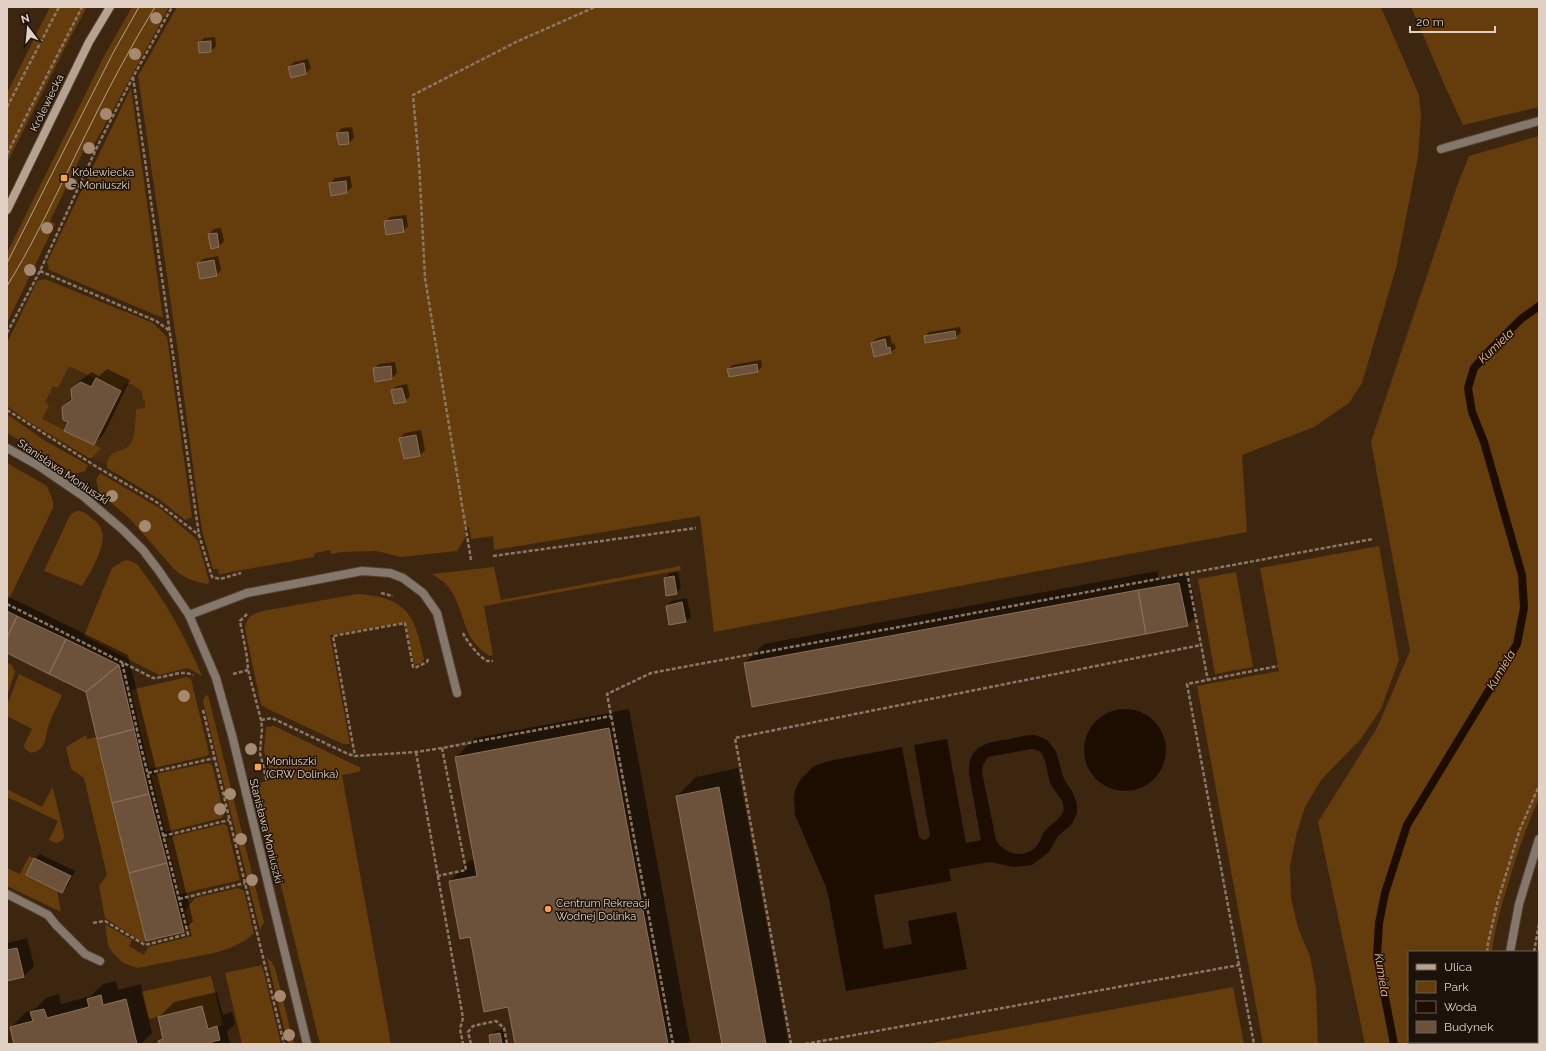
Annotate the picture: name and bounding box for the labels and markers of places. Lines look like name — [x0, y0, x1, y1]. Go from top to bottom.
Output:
place label: Królewiecka - Moniuszki — [72, 166, 134, 192]
marker: Królewiecka - Moniuszki — [59, 173, 69, 183]
place label: Moniuszki (CRW Dolinka) — [266, 755, 338, 781]
marker: Moniuszki (CRW Dolinka) — [253, 762, 263, 772]
place label: Centrum Rekreacji Wodnej Dolinka — [556, 897, 650, 923]
marker: Centrum Rekreacji Wodnej Dolinka — [543, 904, 553, 914]

